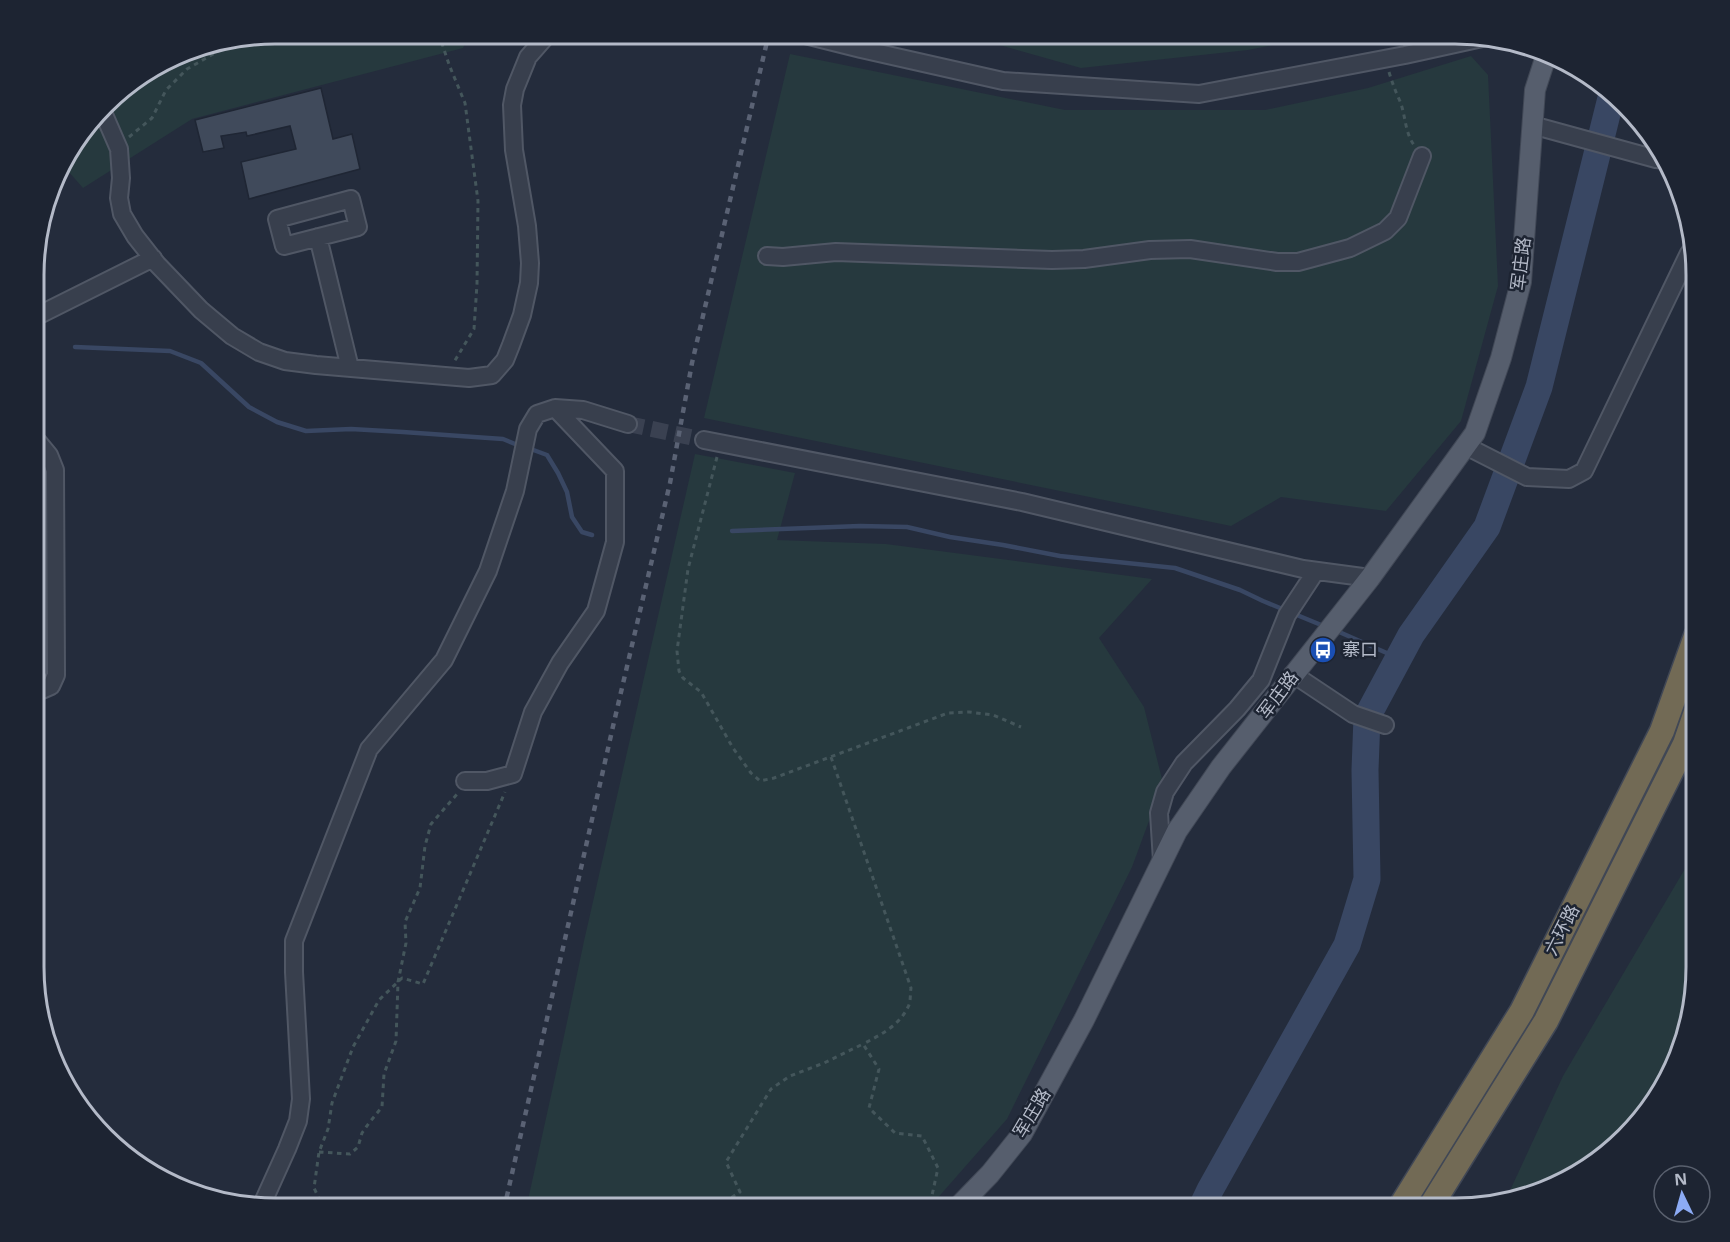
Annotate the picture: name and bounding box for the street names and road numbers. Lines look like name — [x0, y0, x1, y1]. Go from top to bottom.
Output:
street label: 军庄路 — [1505, 236, 1535, 292]
street label: 军庄路 — [1251, 666, 1303, 723]
street label: 六环路 — [1538, 900, 1584, 959]
street label: 军庄路 — [1007, 1083, 1055, 1142]

